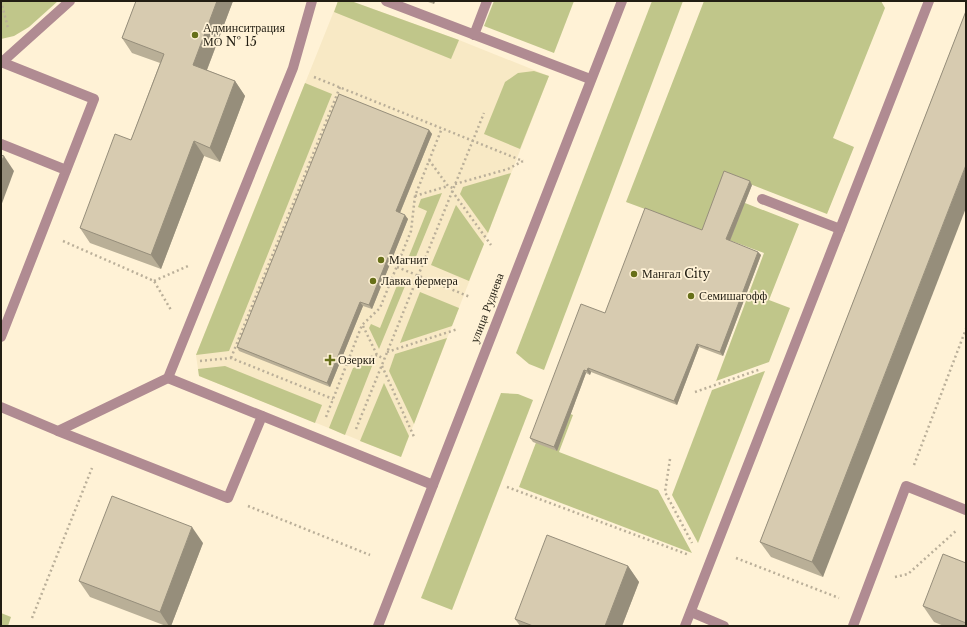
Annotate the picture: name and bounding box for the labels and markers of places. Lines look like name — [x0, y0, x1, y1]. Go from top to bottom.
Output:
place label: Админситрация МО № 15 — [203, 20, 286, 49]
marker: Админситрация МО № 15 — [190, 30, 200, 40]
place label: Магнит — [389, 252, 429, 267]
marker: Магнит — [376, 255, 386, 265]
place label: Мангал City — [642, 266, 710, 281]
marker: Мангал City — [629, 269, 639, 279]
place label: Лавка фермера — [381, 273, 458, 288]
marker: Лавка фермера — [368, 276, 378, 286]
place label: Семишагофф — [699, 288, 767, 303]
marker: Семишагофф — [686, 291, 696, 301]
place label: Озерки — [338, 352, 376, 367]
marker: Озерки — [325, 355, 335, 365]

